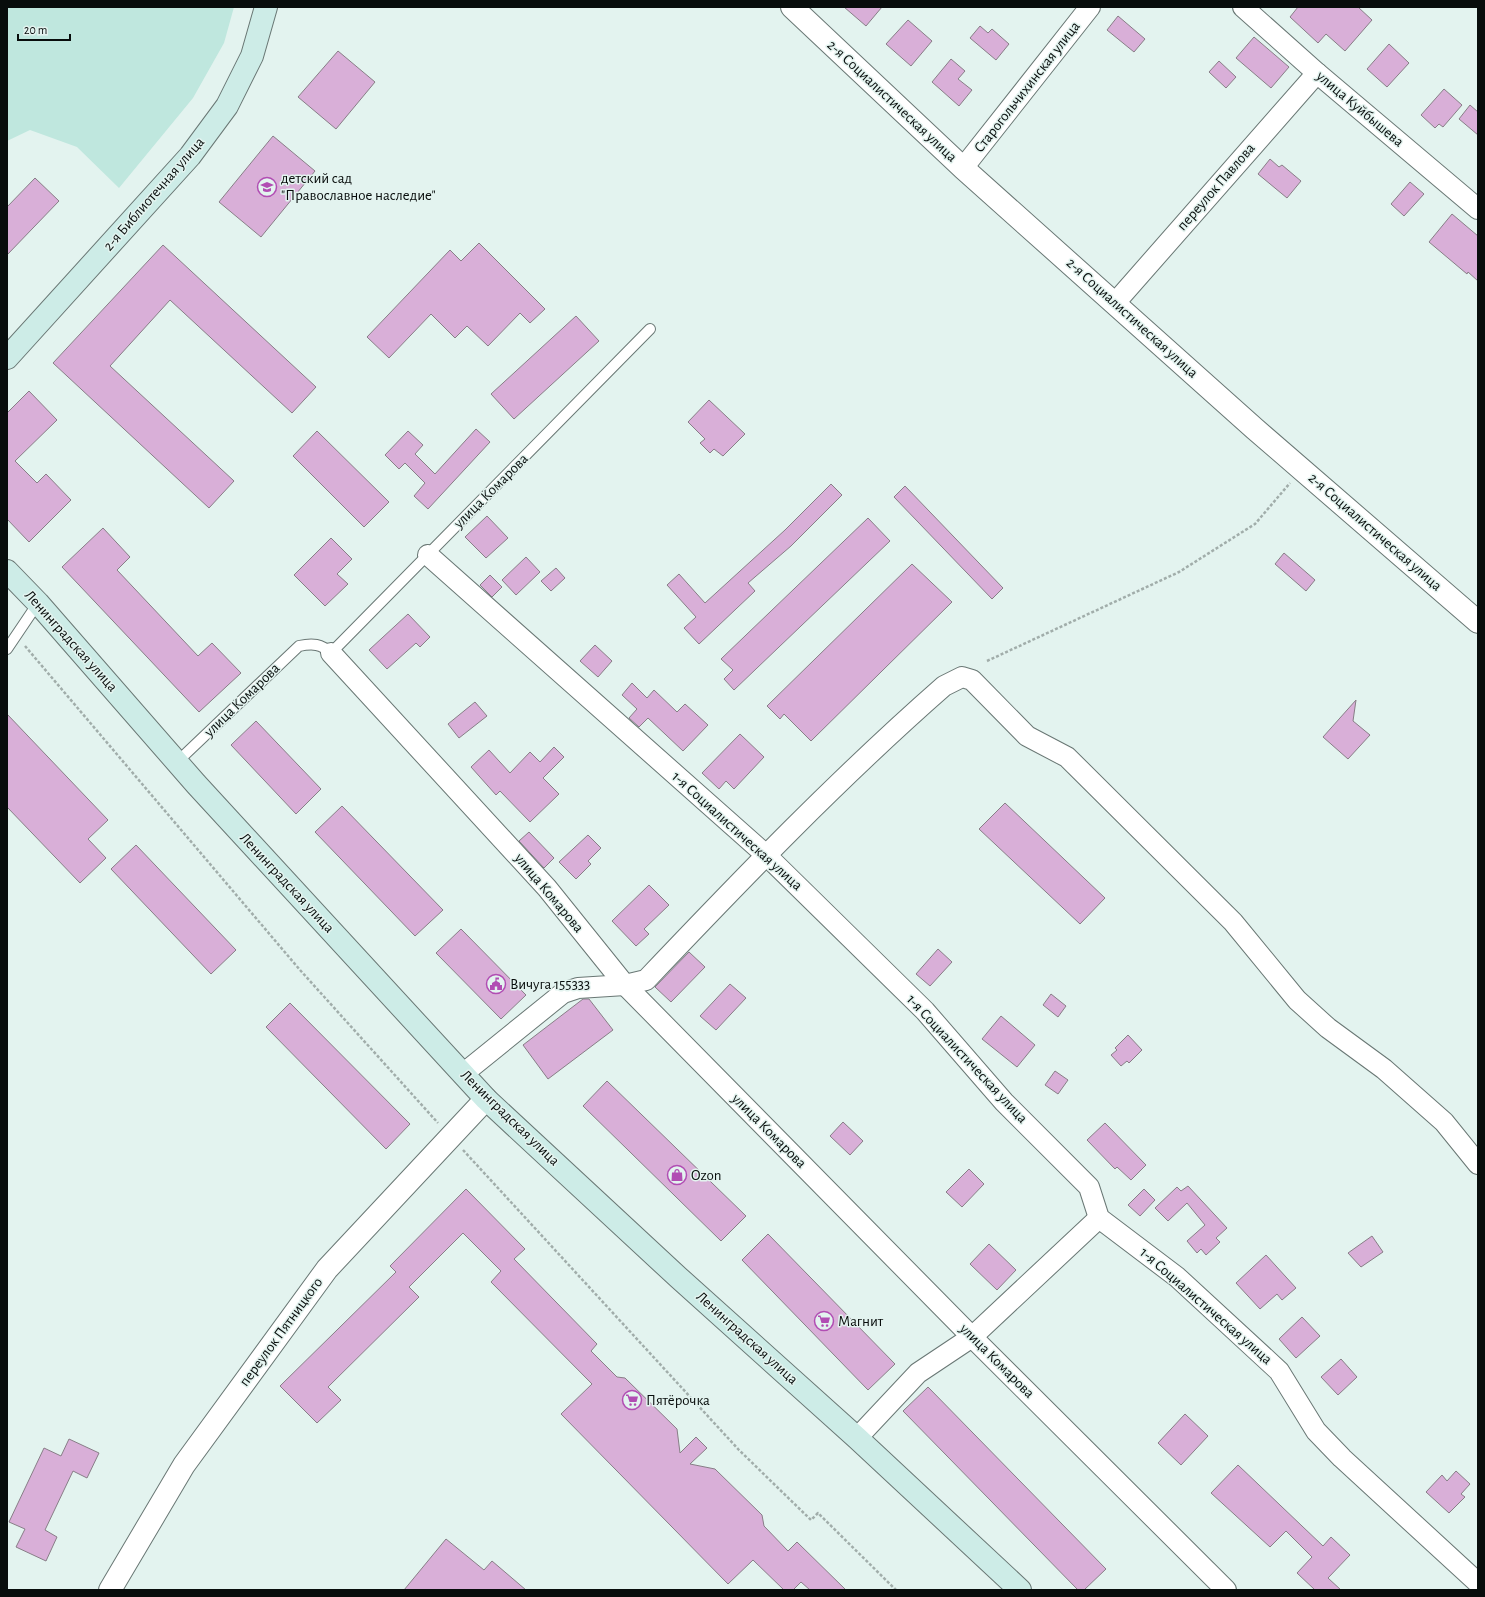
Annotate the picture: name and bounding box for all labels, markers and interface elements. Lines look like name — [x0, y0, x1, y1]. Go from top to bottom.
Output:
scale bar — [18, 16, 70, 42]
street label: Старогольчихинская улица — [971, 18, 1083, 155]
text: 20 m — [24, 24, 47, 36]
street label: 2-я Социалистическая улица — [824, 37, 960, 165]
street label: улица Куйбышева — [1313, 68, 1406, 150]
street label: 2-я Библиотечная улица — [101, 134, 207, 254]
street label: переулок Павлова — [1174, 140, 1258, 233]
place label: детский сад "Православное наследие" — [281, 171, 436, 203]
school or university icon: детский сад "Православное наследие" — [256, 176, 278, 198]
street label: 2-я Социалистическая улица — [1063, 255, 1201, 381]
street label: улица Комарова — [450, 451, 531, 532]
street label: 2-я Социалистическая улица — [1305, 470, 1445, 594]
street label: Ленинградская улица — [22, 587, 120, 695]
street label: улица Комарова — [201, 660, 283, 740]
street label: 1-я Социалистическая улица — [669, 769, 805, 893]
street label: Ленинградская улица — [237, 830, 337, 936]
street label: улица Комарова — [511, 850, 586, 936]
public building icon: Вичуга 155333 — [485, 973, 507, 995]
place label: Вичуга 155333 — [510, 977, 590, 992]
street label: 1-я Социалистическая улица — [904, 992, 1030, 1126]
street label: Ленинградская улица — [458, 1067, 562, 1169]
street label: улица Комарова — [728, 1090, 809, 1171]
shop icon: Ozon — [666, 1164, 688, 1186]
place label: Ozon — [691, 1168, 721, 1183]
street label: 1-я Социалистическая улица — [1137, 1245, 1275, 1367]
street label: переулок Пятницкого — [237, 1275, 325, 1389]
street label: Ленинградская улица — [693, 1289, 801, 1387]
supermarket icon: Магнит — [813, 1310, 835, 1332]
place label: Магнит — [838, 1314, 884, 1329]
street label: улица Комарова — [956, 1320, 1037, 1401]
supermarket icon: Пятёрочка — [621, 1389, 643, 1411]
place label: Пятёрочка — [646, 1393, 710, 1408]

